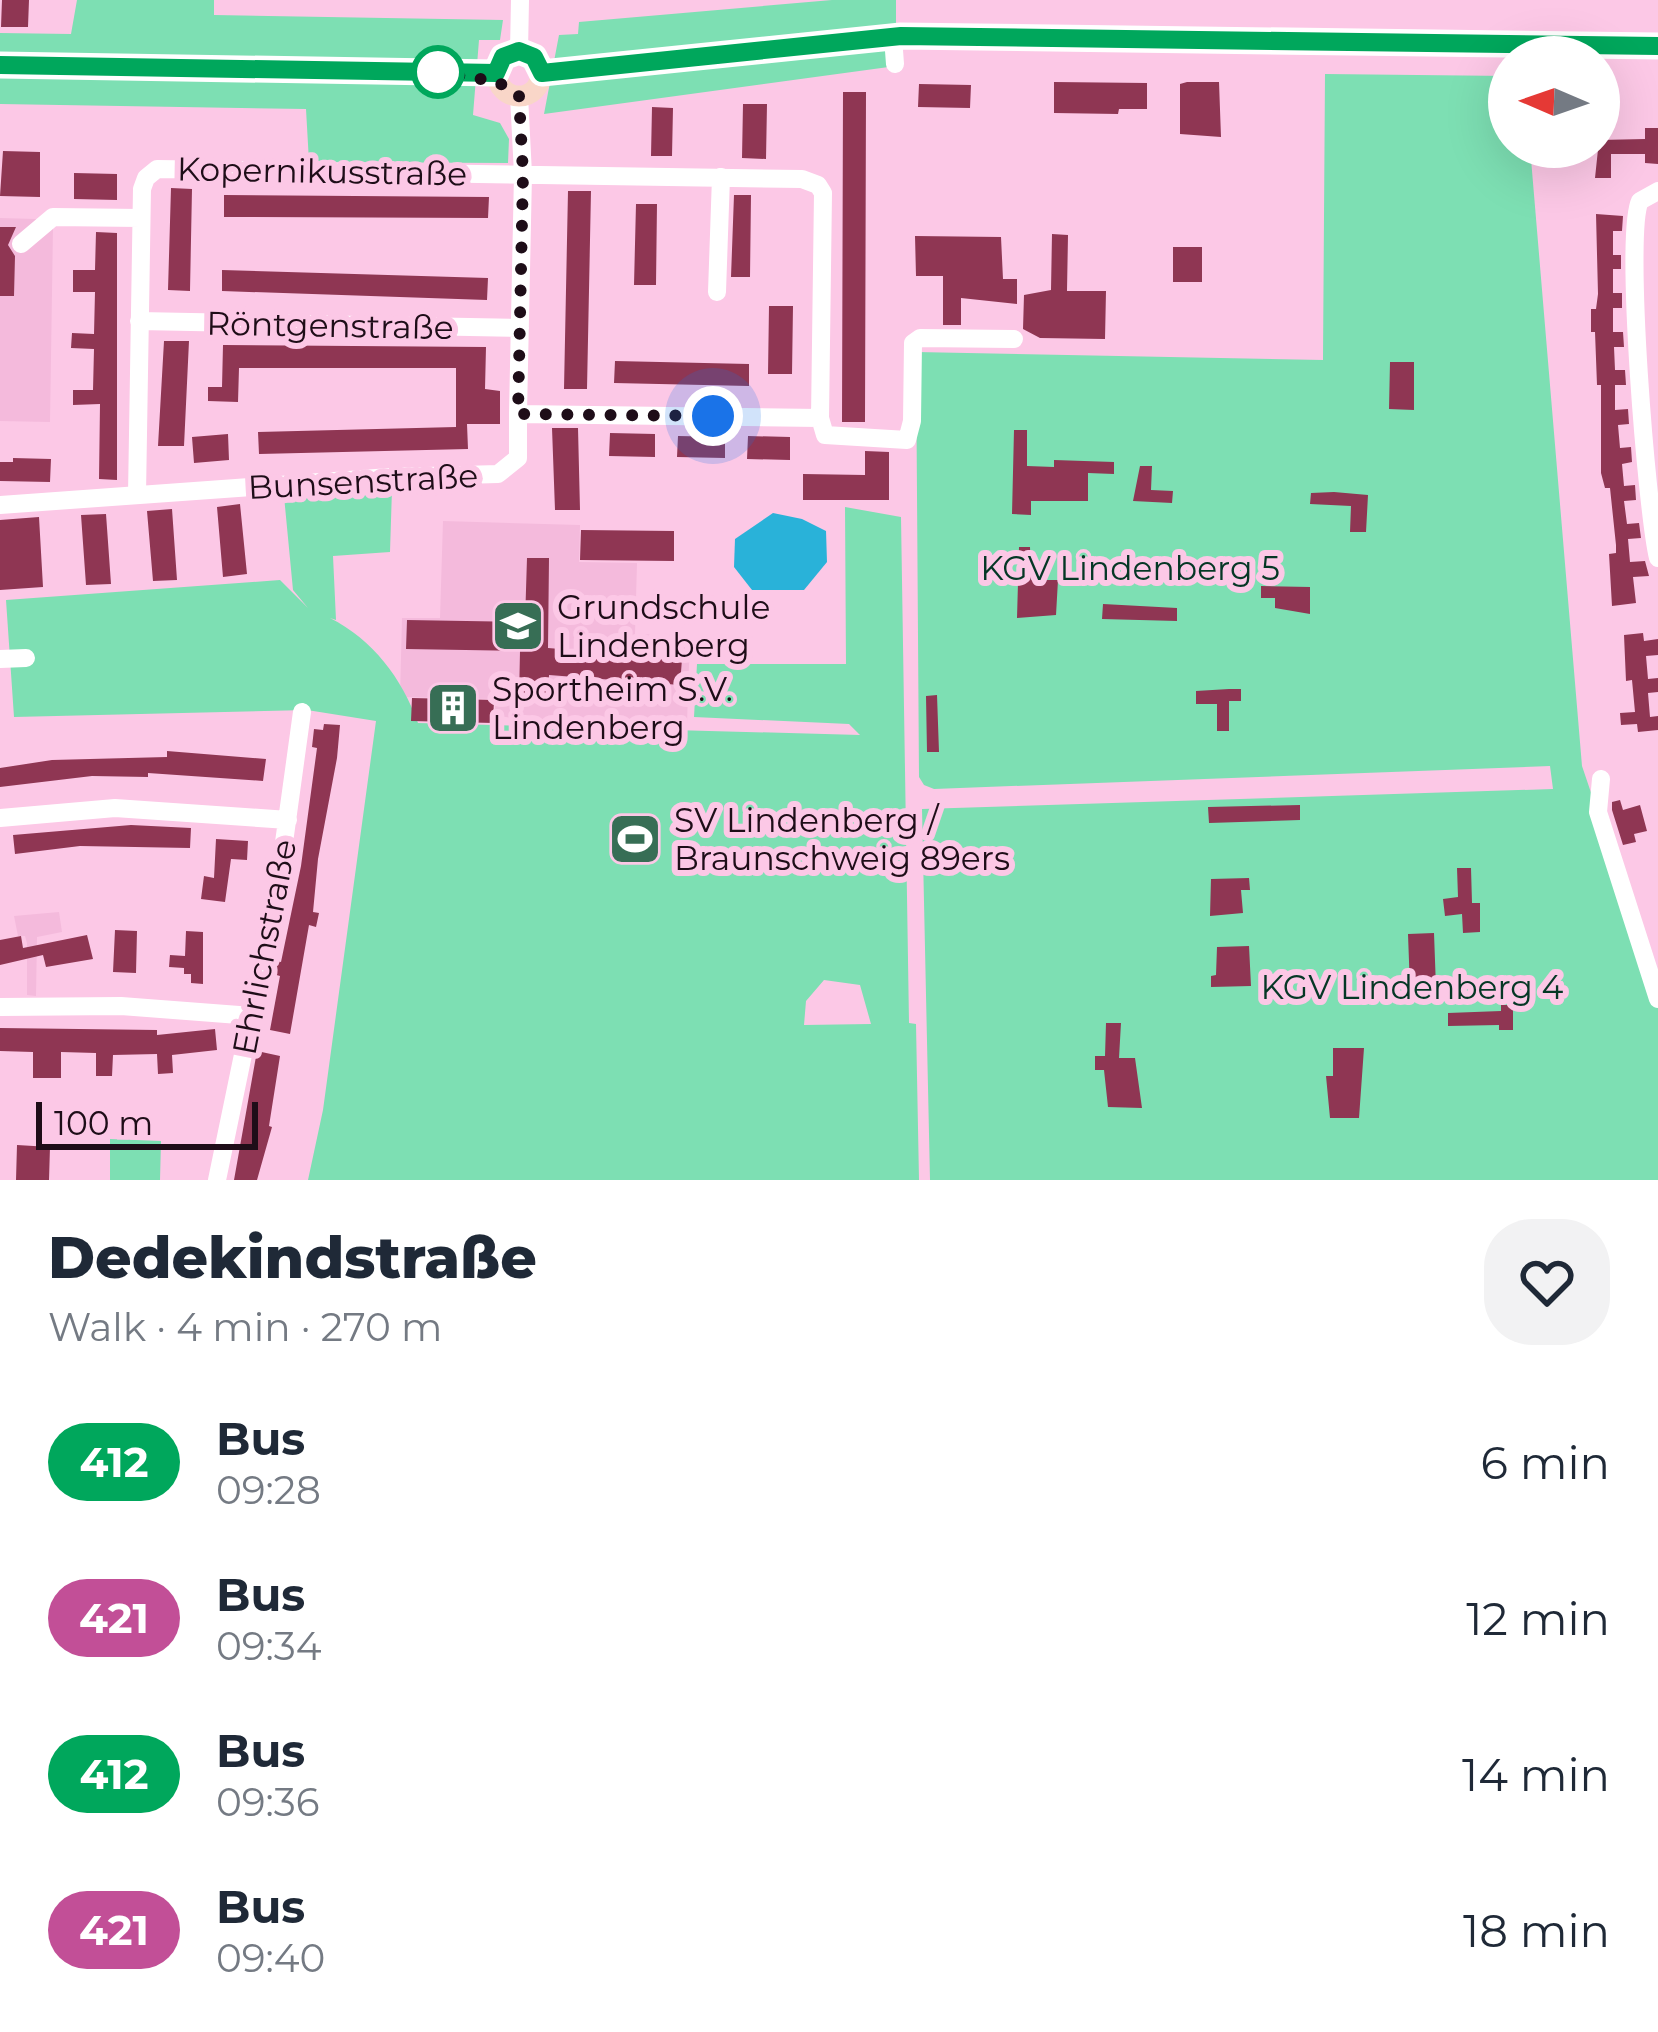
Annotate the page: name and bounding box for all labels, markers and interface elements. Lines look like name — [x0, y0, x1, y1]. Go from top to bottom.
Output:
north arrow — [1488, 36, 1620, 168]
map controls — [1488, 36, 1620, 168]
unlabelled marker — [413, 47, 463, 97]
street label: Kopernikusstraße — [176, 148, 468, 194]
street label: Röntgenstraße — [206, 303, 454, 347]
your location — [683, 386, 743, 446]
street label: Bunsenstraße — [247, 455, 479, 507]
park label: KGV Lindenberg 5 — [980, 548, 1280, 588]
place label: Grundschule Lindenberg — [557, 587, 770, 665]
school or university icon: Grundschule Lindenberg — [490, 598, 546, 654]
place label: Sportheim S.V. Lindenberg — [492, 669, 733, 747]
building icon: Sportheim S.V. Lindenberg — [425, 680, 481, 736]
place label: SV Lindenberg / Braunschweig 89ers — [674, 800, 1010, 878]
sports icon: SV Lindenberg / Braunschweig 89ers — [607, 811, 663, 867]
street label: Ehrlichstraße — [224, 836, 304, 1058]
park label: KGV Lindenberg 4 — [1261, 967, 1564, 1007]
scale bar — [36, 1096, 258, 1149]
text: 100 m — [54, 1103, 153, 1143]
button: heart — [1484, 1219, 1610, 1345]
text: Dedekindstraße — [48, 1223, 537, 1292]
text: Walk · 4 min · 270 m — [48, 1303, 442, 1351]
text: Bus — [216, 1411, 305, 1466]
text: 6 min — [1481, 1435, 1610, 1490]
text: 412 — [79, 1436, 149, 1488]
text: 09:28 — [216, 1466, 321, 1514]
text: Bus — [216, 1567, 305, 1622]
text: 12 min — [1466, 1591, 1610, 1646]
text: 421 — [79, 1592, 149, 1644]
text: 09:34 — [216, 1622, 322, 1670]
text: Bus — [216, 1723, 305, 1778]
text: 14 min — [1462, 1747, 1610, 1802]
text: 412 — [79, 1748, 149, 1800]
text: 09:36 — [216, 1778, 320, 1826]
text: Bus — [216, 1879, 305, 1934]
text: 18 min — [1463, 1903, 1610, 1958]
text: 421 — [79, 1904, 149, 1956]
text: 09:40 — [216, 1934, 325, 1982]

